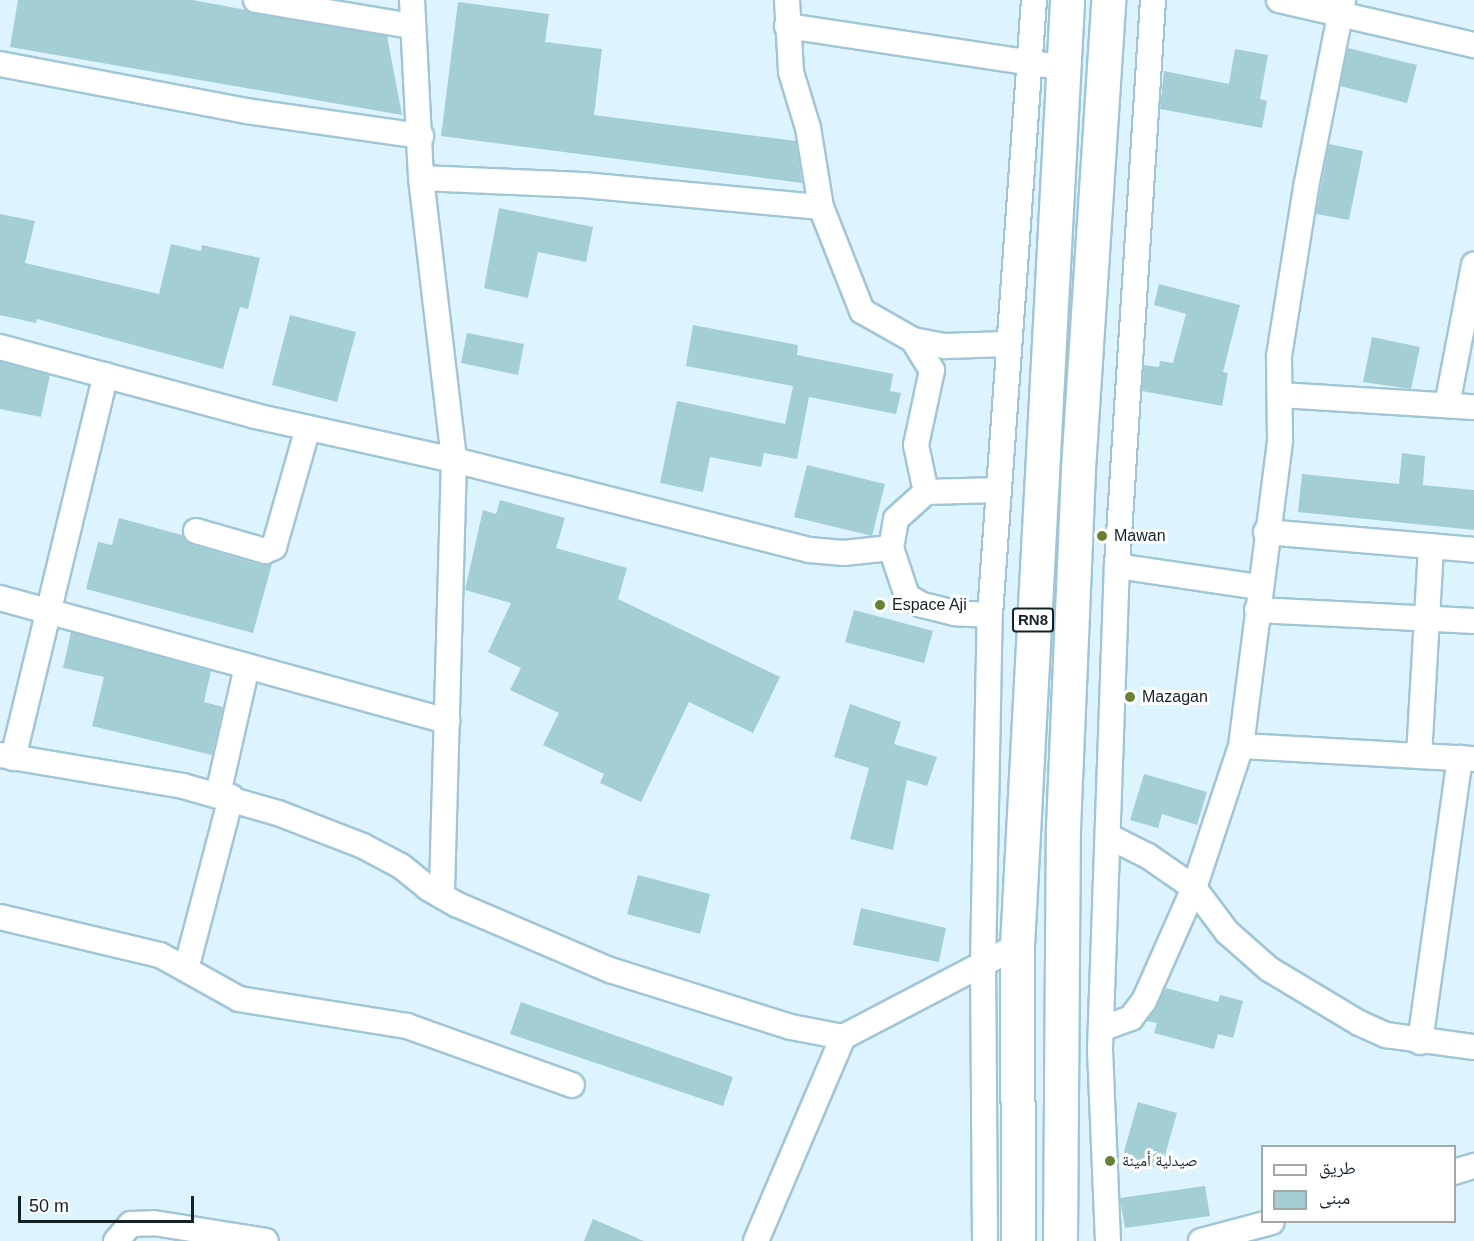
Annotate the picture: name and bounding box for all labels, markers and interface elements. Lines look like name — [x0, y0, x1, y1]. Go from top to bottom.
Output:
place label: Mawan — [1114, 526, 1166, 546]
marker: Mawan — [1095, 529, 1109, 543]
place label: Espace Aji — [892, 595, 968, 615]
marker: Espace Aji — [873, 598, 887, 612]
road number: RN8 — [1010, 608, 1056, 632]
place label: Mazagan — [1142, 687, 1208, 707]
marker: Mazagan — [1123, 690, 1137, 704]
legend — [1261, 1145, 1456, 1223]
place label: صيدلية أمينة — [1122, 1151, 1198, 1171]
marker: صيدلية أمينة — [1103, 1154, 1117, 1168]
text: طريق — [1319, 1158, 1356, 1178]
scale bar — [21, 1184, 196, 1222]
text: مبنى — [1319, 1188, 1350, 1208]
text: 50 m — [29, 1196, 69, 1216]

